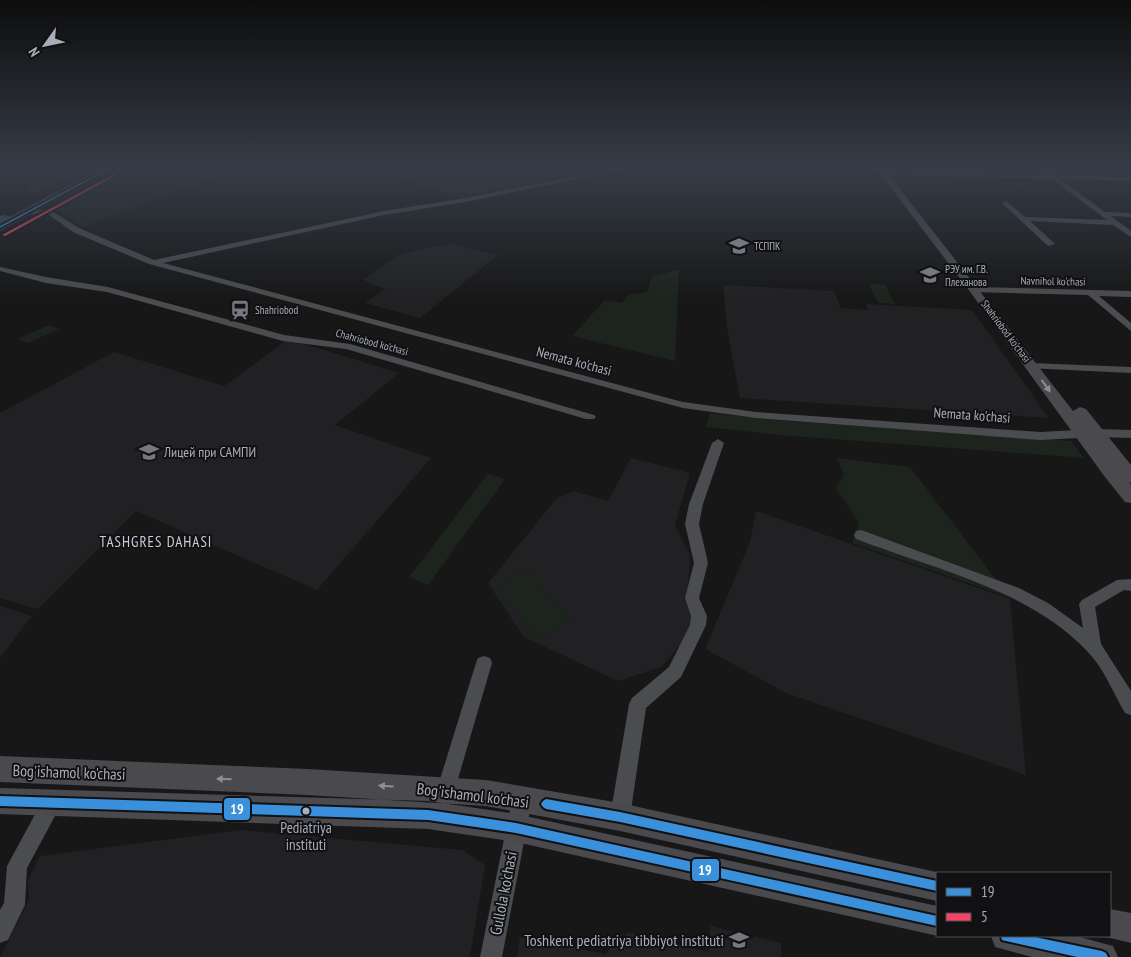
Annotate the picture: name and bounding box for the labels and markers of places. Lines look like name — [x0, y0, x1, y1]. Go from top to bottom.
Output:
school or university icon: ТСППК — [728, 235, 750, 257]
place label: ТСППК — [754, 239, 781, 253]
place label: РЭУ им. Г.В. Плеханова — [945, 262, 988, 289]
school or university icon: РЭУ им. Г.В. Плеханова — [919, 264, 941, 286]
station icon: Shahriobod — [229, 299, 251, 321]
place label: Shahriobod — [255, 303, 298, 317]
school or university icon: Лицей при САМПИ — [138, 441, 160, 463]
place label: Лицей при САМПИ — [163, 443, 256, 461]
marker: Pediatriya instituti — [301, 806, 311, 816]
place label: Pediatriya instituti — [280, 818, 332, 854]
school or university icon: Toshkent pediatriya tibbiyot instituti — [728, 929, 750, 951]
place label: Toshkent pediatriya tibbiyot instituti — [524, 930, 724, 950]

